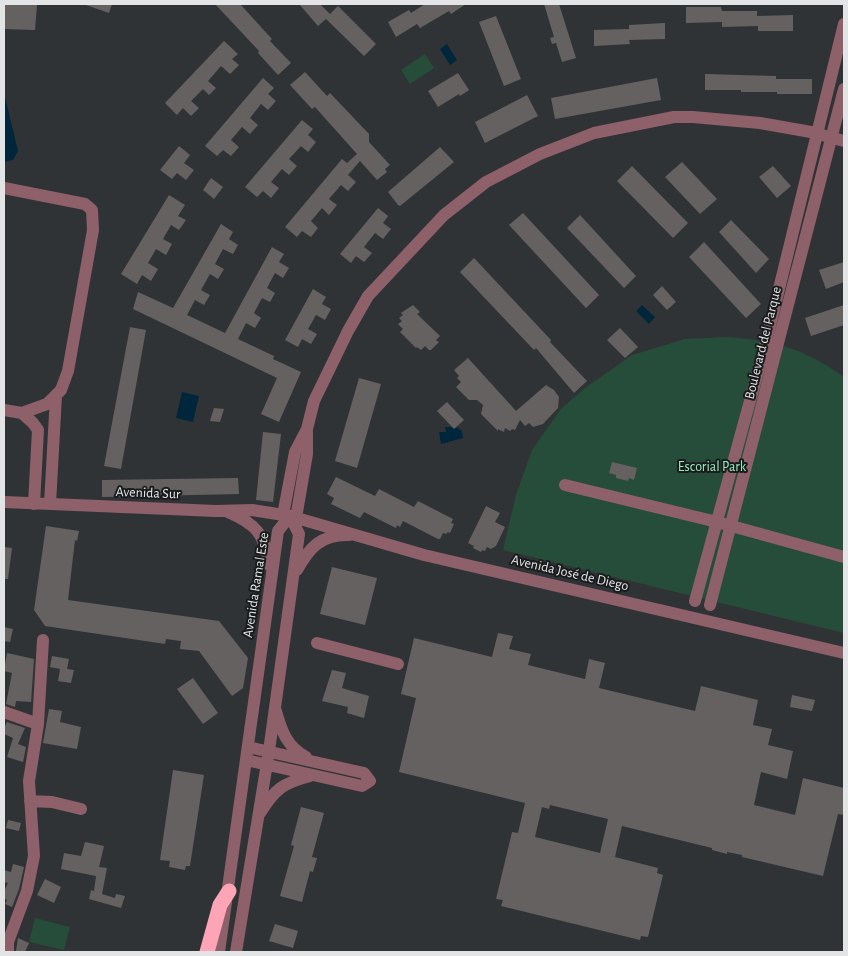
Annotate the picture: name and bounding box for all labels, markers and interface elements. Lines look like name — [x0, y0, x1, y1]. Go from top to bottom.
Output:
street label: Boulevard del Parque — [741, 285, 785, 401]
park label: Escorial Park — [678, 459, 746, 475]
street label: Avenida Sur — [115, 483, 181, 503]
street label: Avenida Ramal Este — [239, 531, 273, 639]
street label: Avenida José de Diego — [510, 551, 630, 595]

